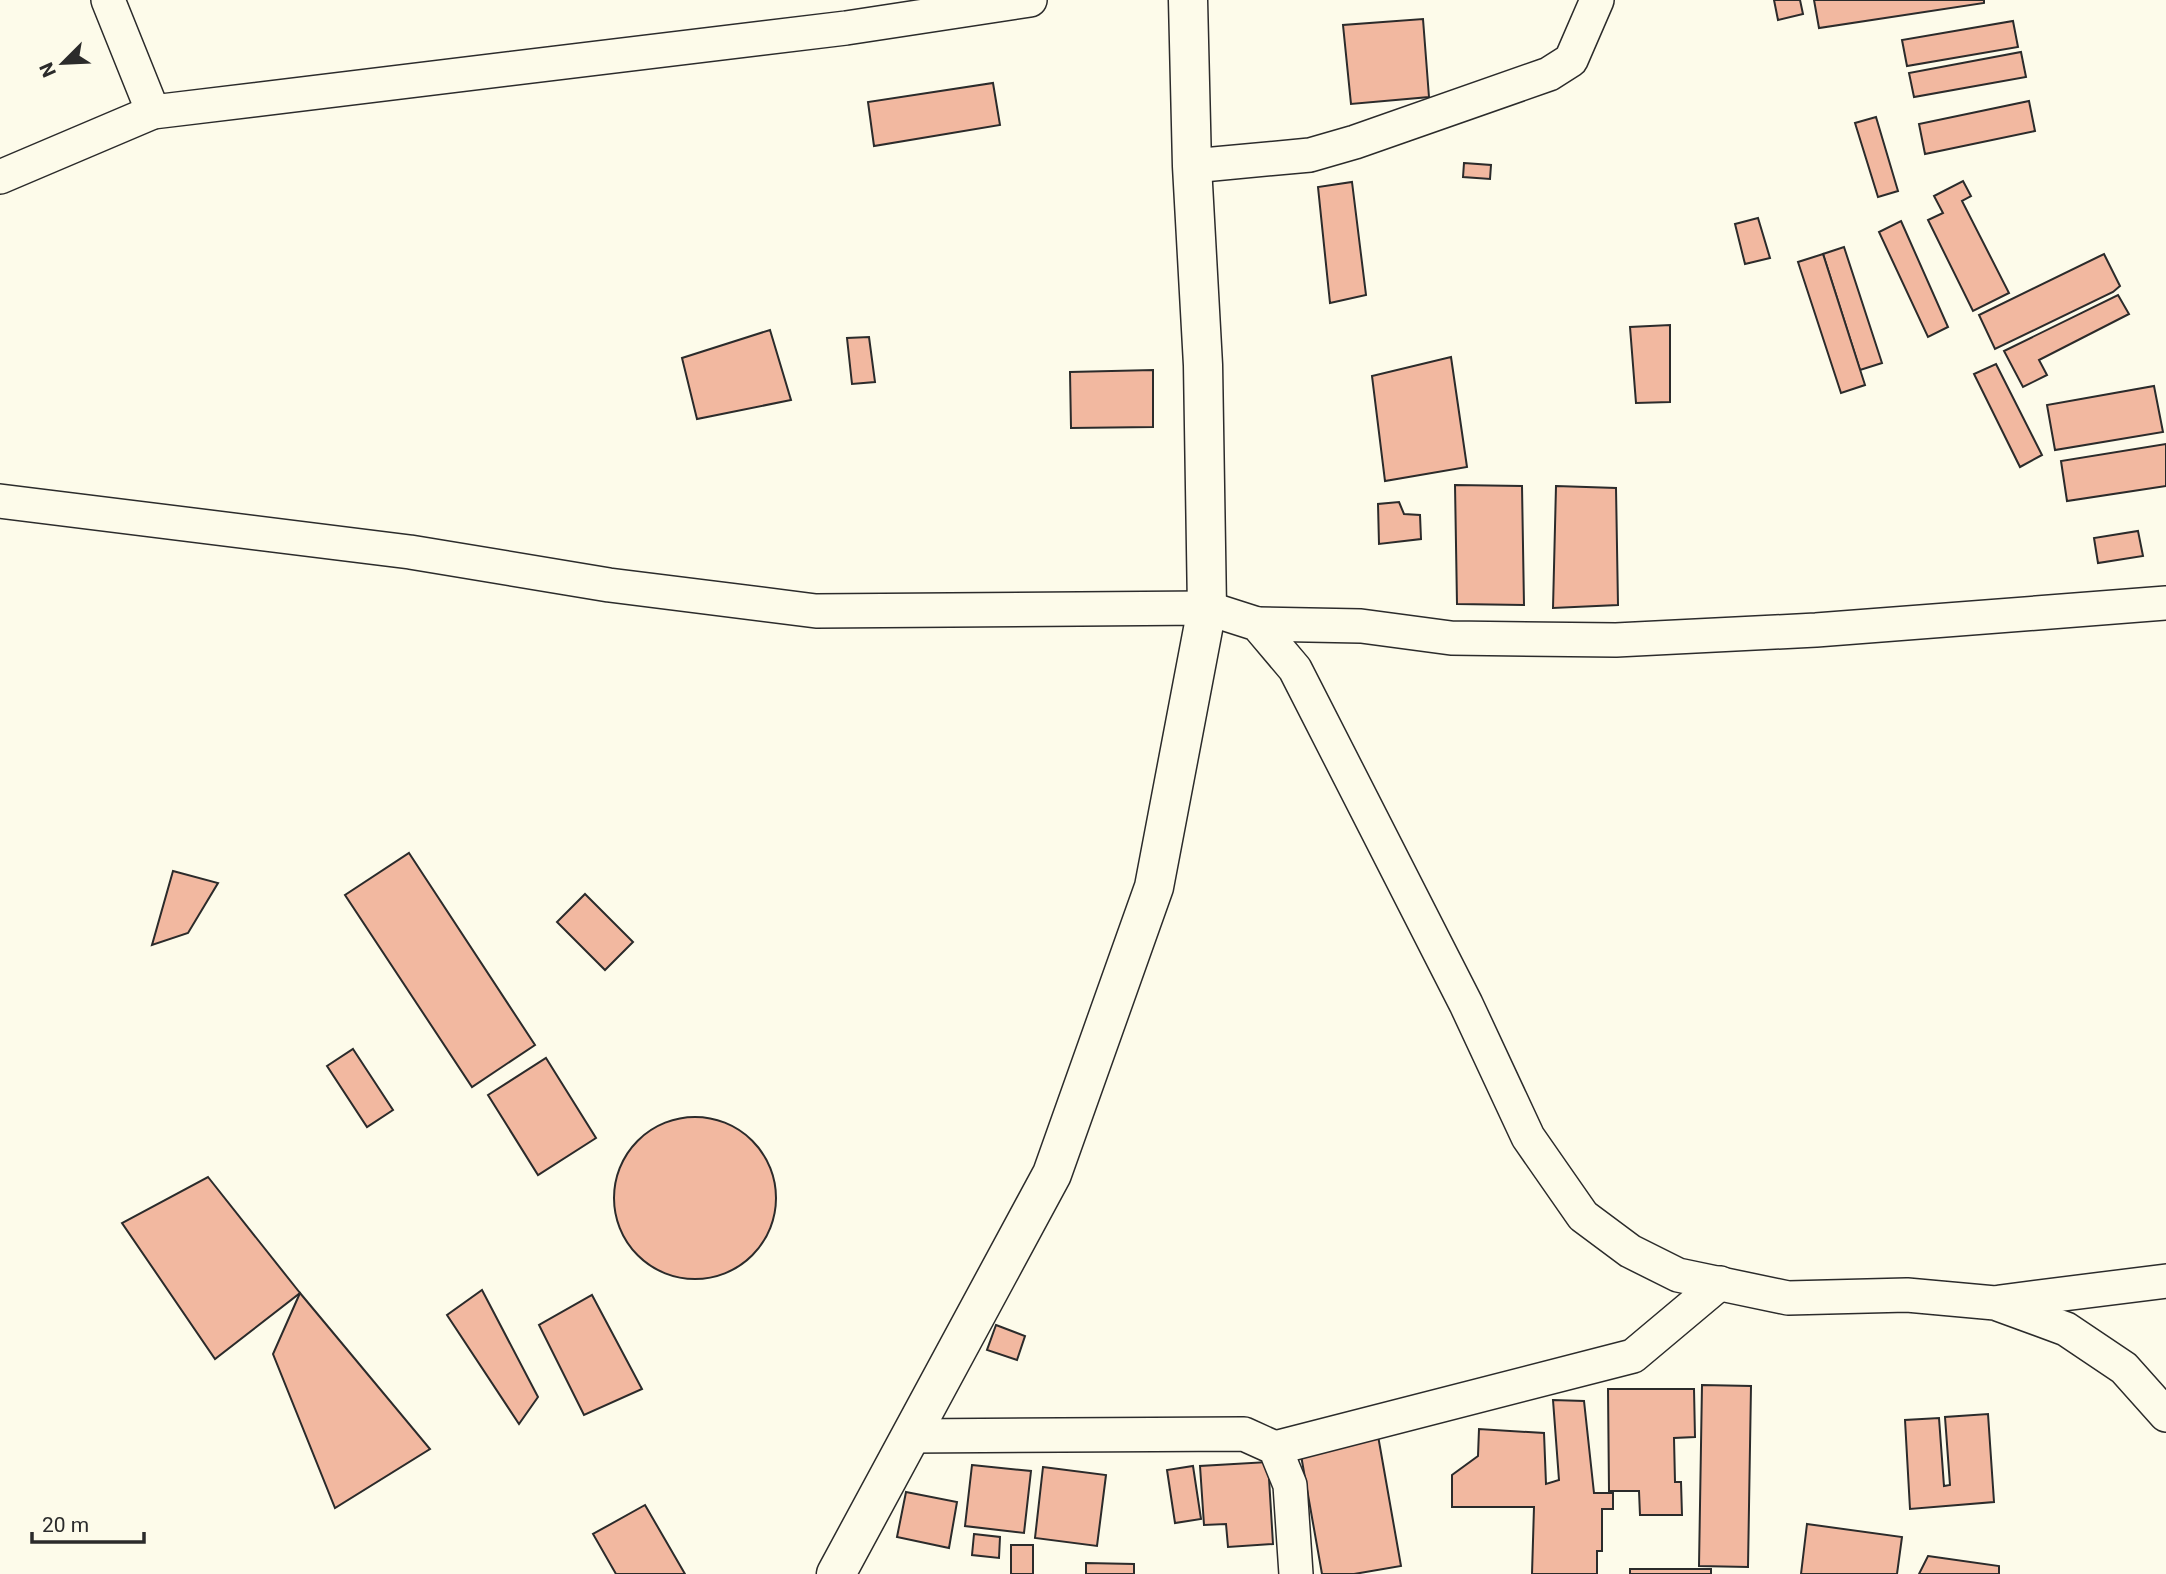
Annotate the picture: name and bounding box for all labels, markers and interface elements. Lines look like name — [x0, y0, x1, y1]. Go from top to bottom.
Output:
north arrow — [28, 28, 98, 98]
text: N — [35, 59, 61, 81]
scale bar — [32, 1500, 144, 1544]
text: 20 m — [42, 1513, 89, 1537]

